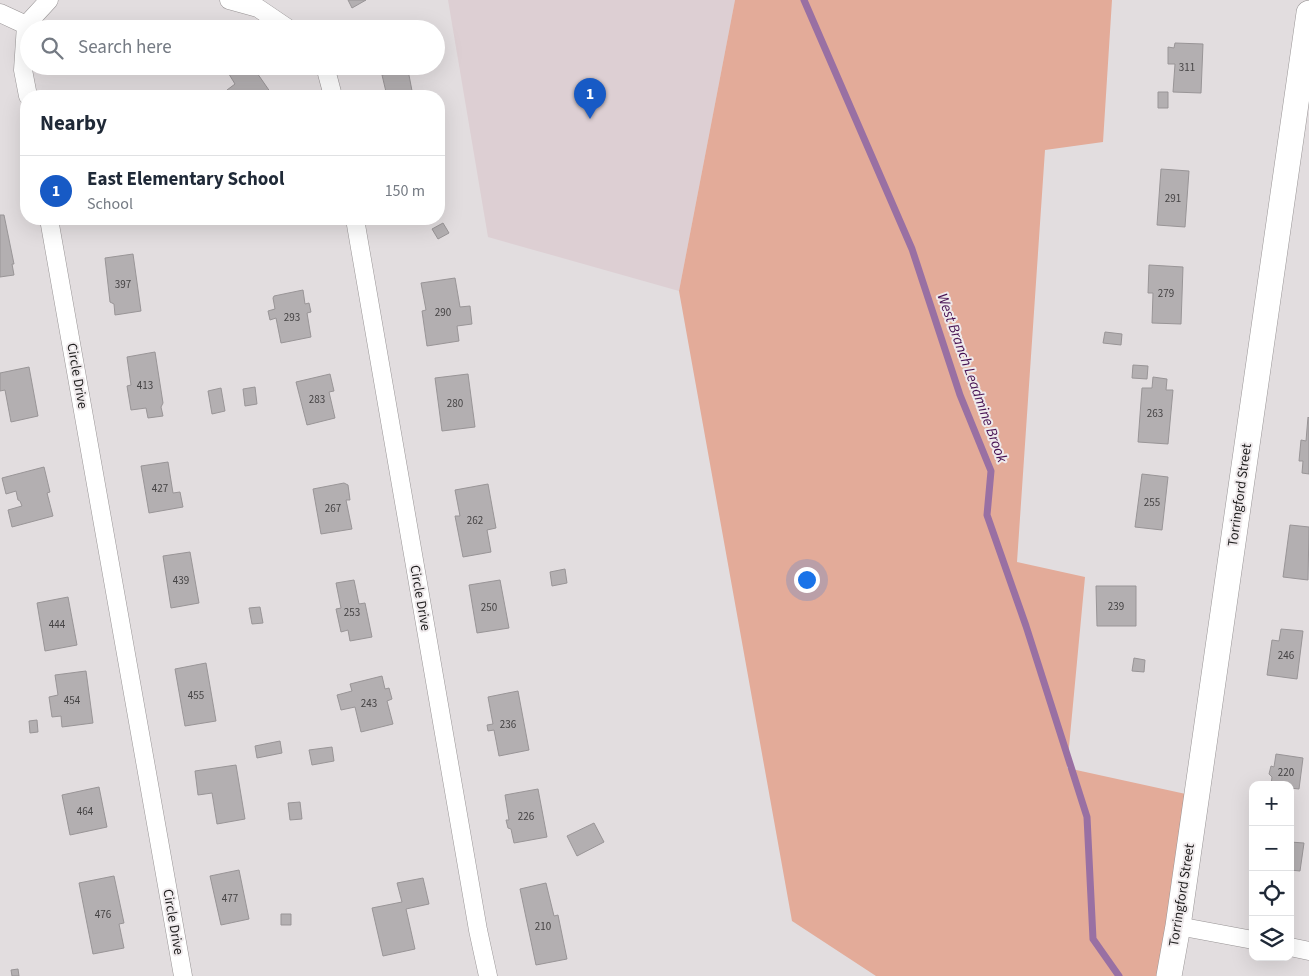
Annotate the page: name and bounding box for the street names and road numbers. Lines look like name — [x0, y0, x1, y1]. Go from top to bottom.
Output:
street label: Circle Drive — [61, 342, 93, 410]
street label: Torringford Street — [1223, 442, 1257, 548]
street label: Circle Drive — [404, 564, 436, 632]
street label: Torringford Street — [1164, 842, 1200, 948]
street label: Circle Drive — [157, 888, 189, 956]

